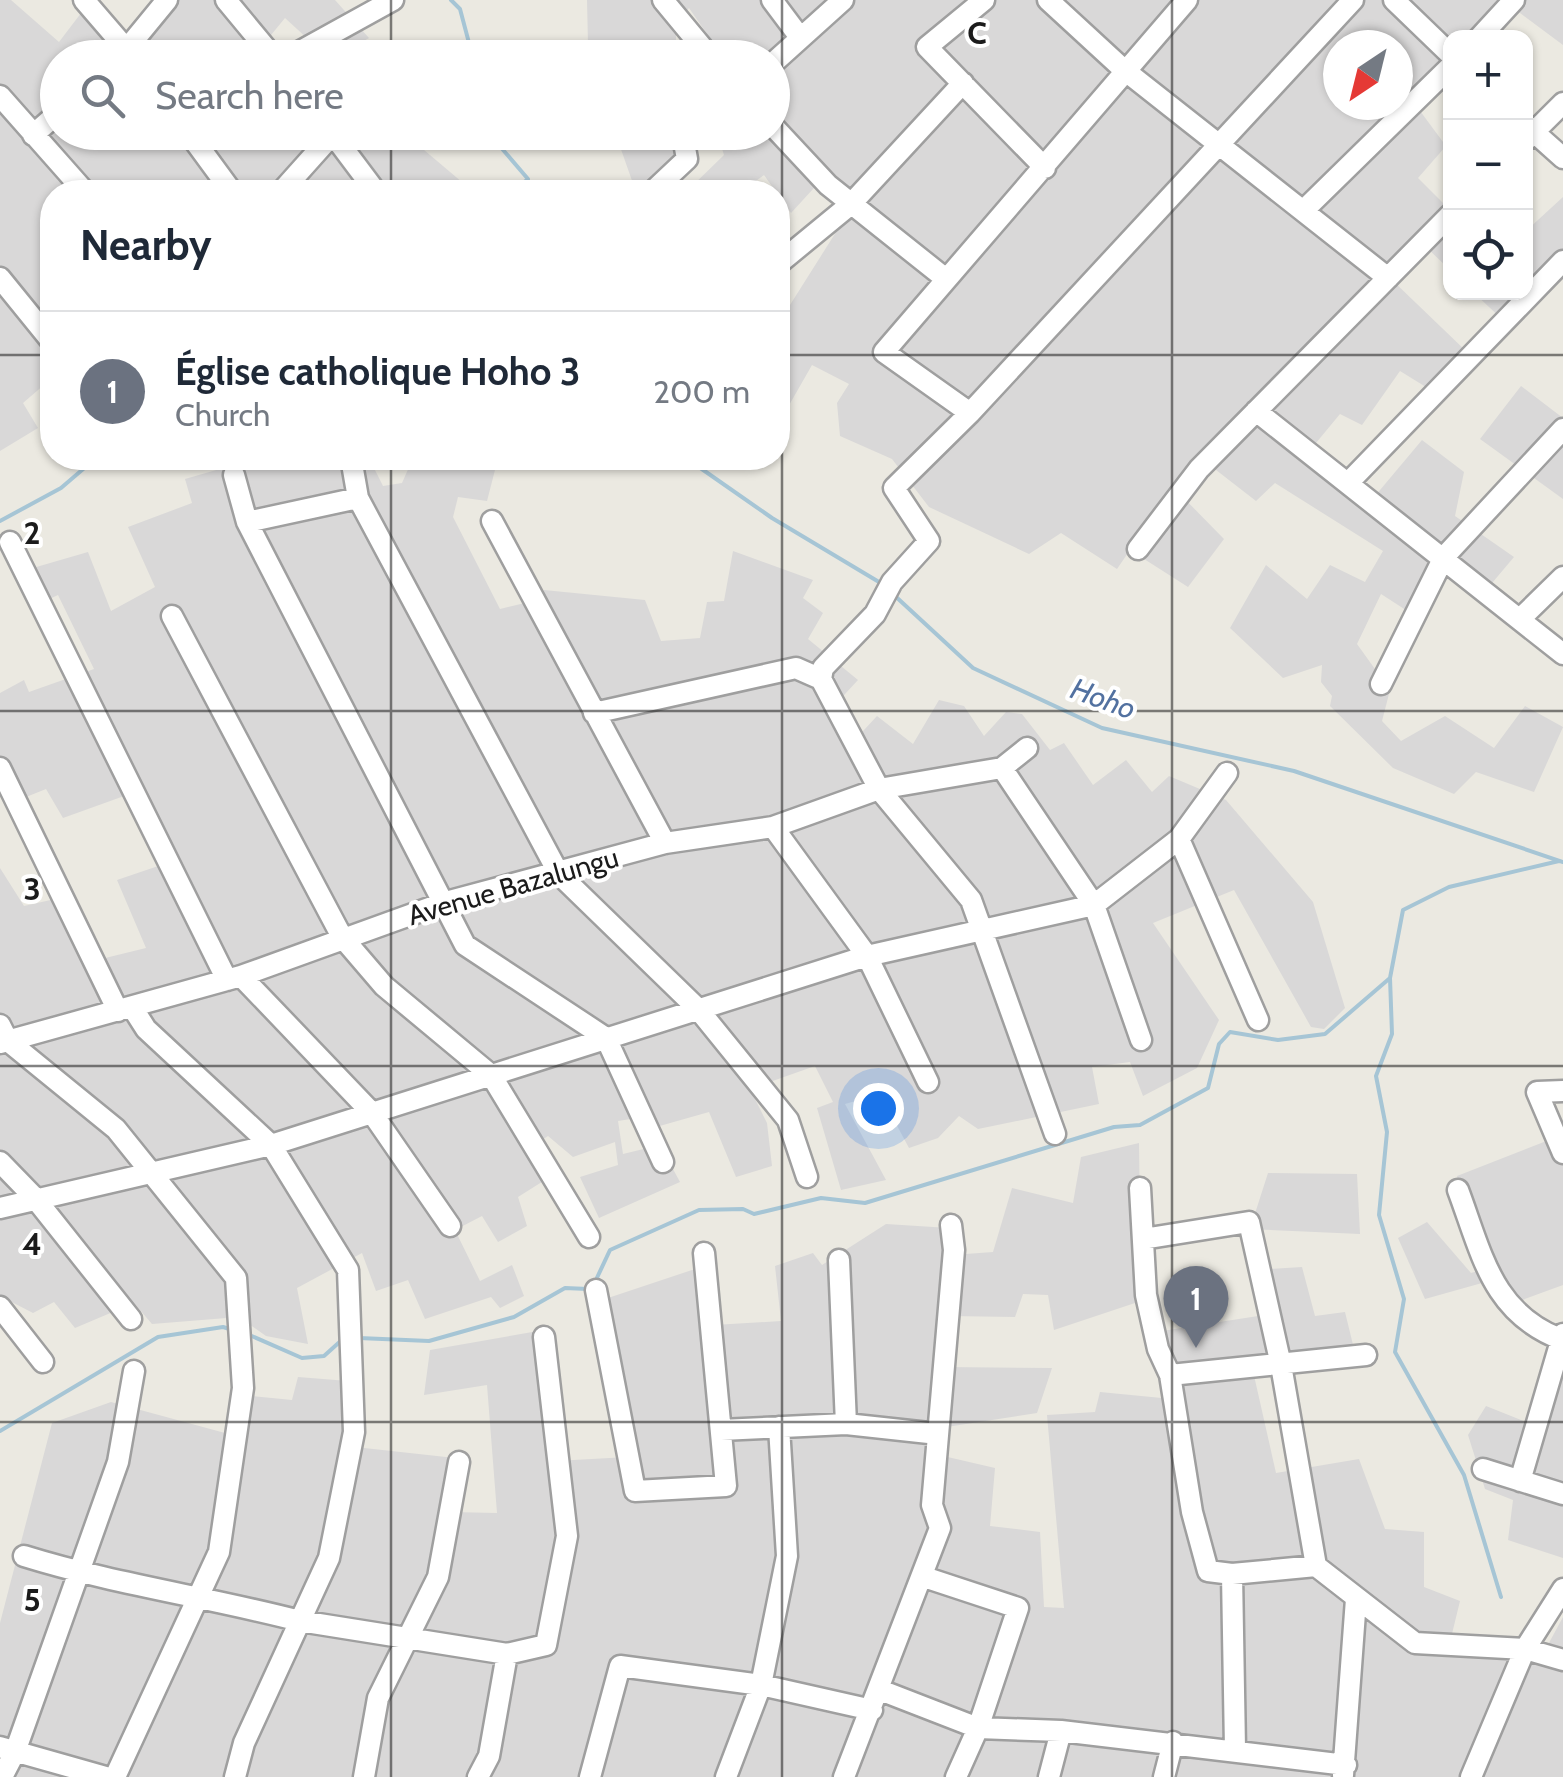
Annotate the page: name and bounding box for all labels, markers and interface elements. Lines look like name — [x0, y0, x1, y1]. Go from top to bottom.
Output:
text: C — [967, 13, 987, 52]
north arrow — [1323, 30, 1413, 120]
map controls — [1443, 30, 1533, 300]
button: + — [1443, 30, 1533, 120]
search box — [40, 40, 790, 150]
icon: search — [75, 68, 130, 123]
text: Search here — [155, 72, 344, 119]
button: − — [1443, 120, 1533, 210]
button: locate — [1443, 210, 1533, 300]
text: Nearby — [80, 219, 212, 271]
text: Église catholique Hoho 3 — [175, 348, 581, 395]
text: 1 — [107, 372, 118, 411]
text: 200 m — [653, 372, 750, 411]
text: Church — [175, 395, 270, 434]
text: 2 — [24, 513, 40, 552]
water label: Hoho — [1066, 670, 1141, 727]
street label: Avenue Bazalungu — [404, 840, 622, 932]
text: 3 — [23, 869, 41, 908]
your location — [853, 1083, 904, 1134]
text: 4 — [22, 1224, 42, 1263]
pin: 1 — [1164, 1266, 1228, 1348]
text: 5 — [23, 1580, 41, 1619]

